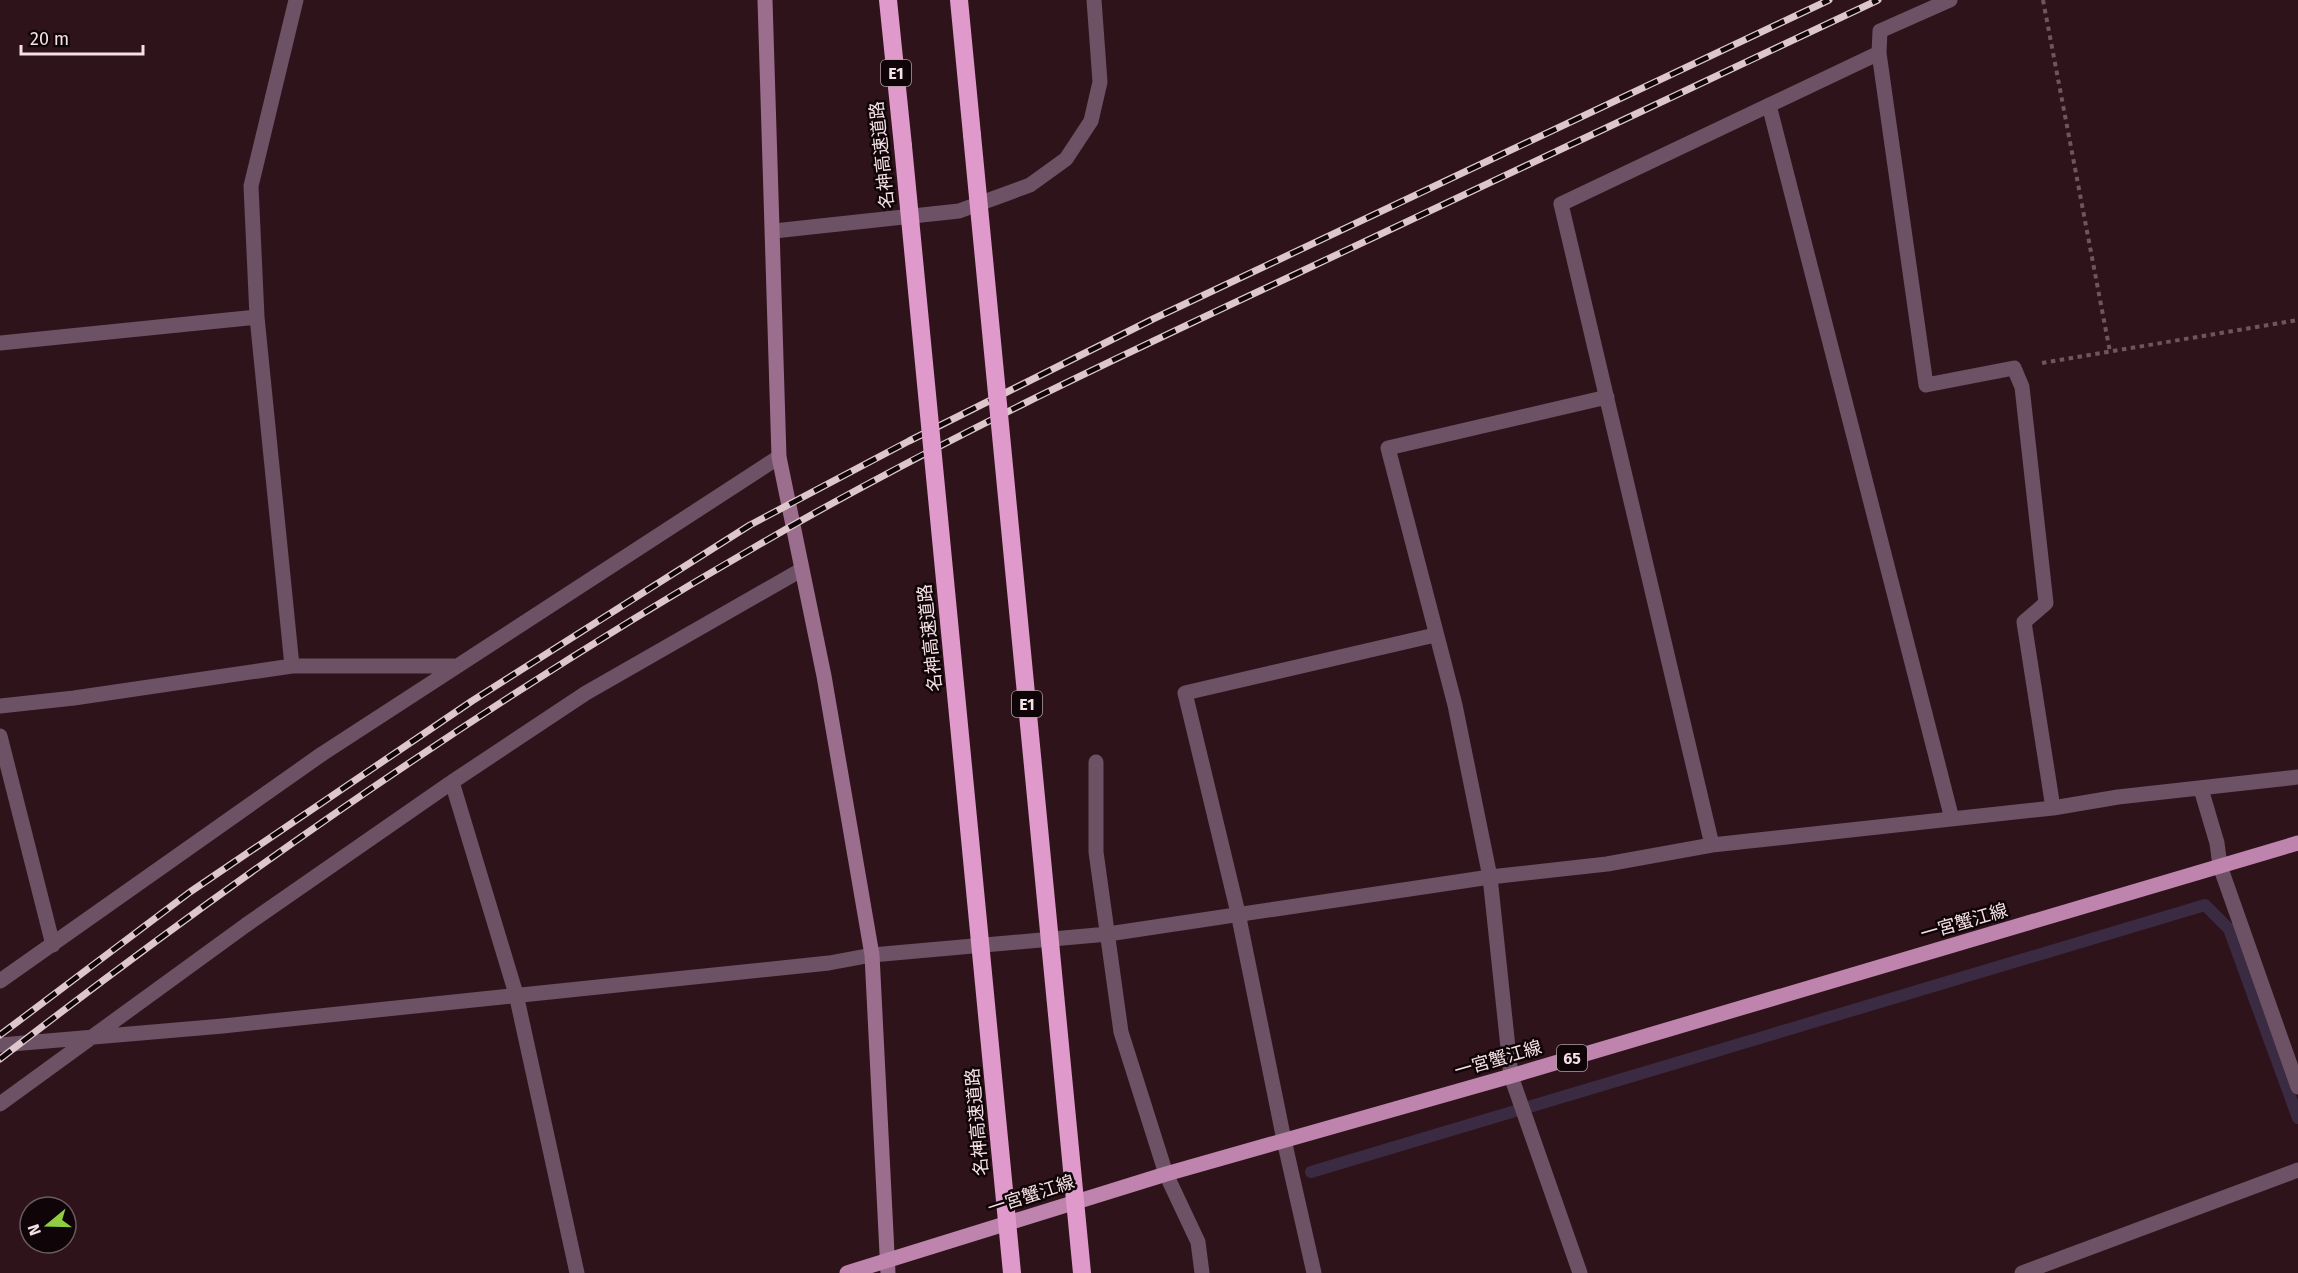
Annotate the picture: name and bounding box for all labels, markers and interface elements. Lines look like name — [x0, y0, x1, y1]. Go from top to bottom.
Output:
scale bar — [21, 18, 142, 56]
text: 20 m — [30, 28, 69, 50]
road number: E1 — [881, 60, 911, 86]
street label: 名神高速道路 — [865, 100, 899, 210]
street label: 名神高速道路 — [913, 583, 947, 693]
road number: E1 — [1012, 691, 1042, 717]
street label: 一宮蟹江線 — [1918, 899, 2010, 945]
street label: 一宮蟹江線 — [1452, 1036, 1544, 1082]
road number: 65 — [1557, 1045, 1587, 1071]
street label: 名神高速道路 — [961, 1067, 993, 1177]
street label: 一宮蟹江線 — [985, 1171, 1077, 1219]
north arrow — [18, 1195, 78, 1255]
text: N — [24, 1222, 45, 1238]

